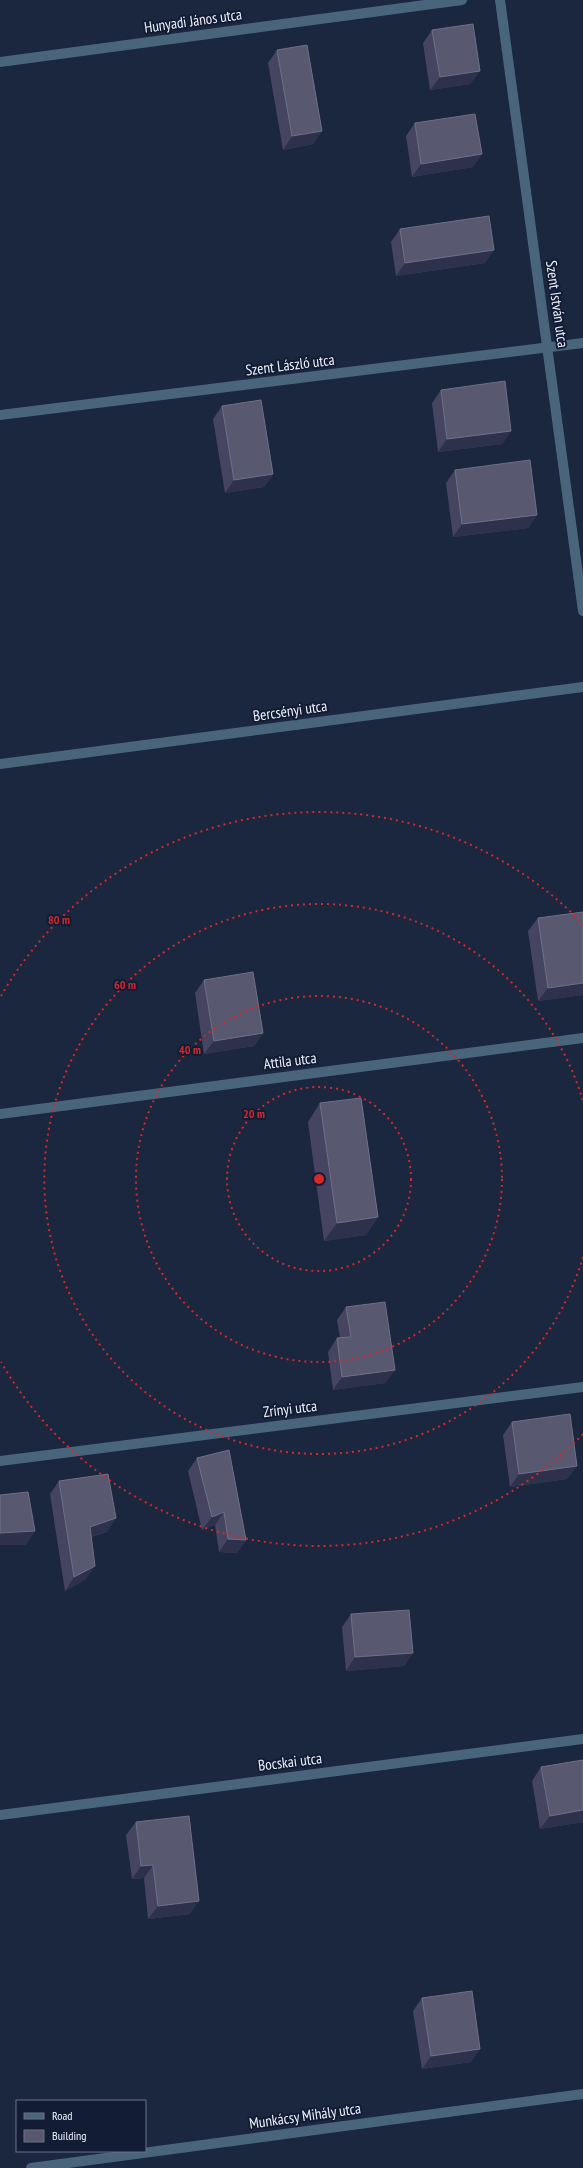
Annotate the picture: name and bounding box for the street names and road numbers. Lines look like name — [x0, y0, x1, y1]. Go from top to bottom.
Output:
street label: Hunyadi János utca — [143, 4, 243, 37]
street label: Szent István utca — [542, 259, 573, 349]
street label: Szent László utca — [244, 350, 335, 379]
street label: Bercsényi utca — [252, 696, 328, 725]
street label: Attila utca — [263, 1048, 317, 1073]
street label: Zrínyi utca — [262, 1396, 318, 1421]
street label: Bocskai utca — [257, 1748, 323, 1775]
street label: Munkácsy Mihály utca — [248, 2098, 362, 2133]

